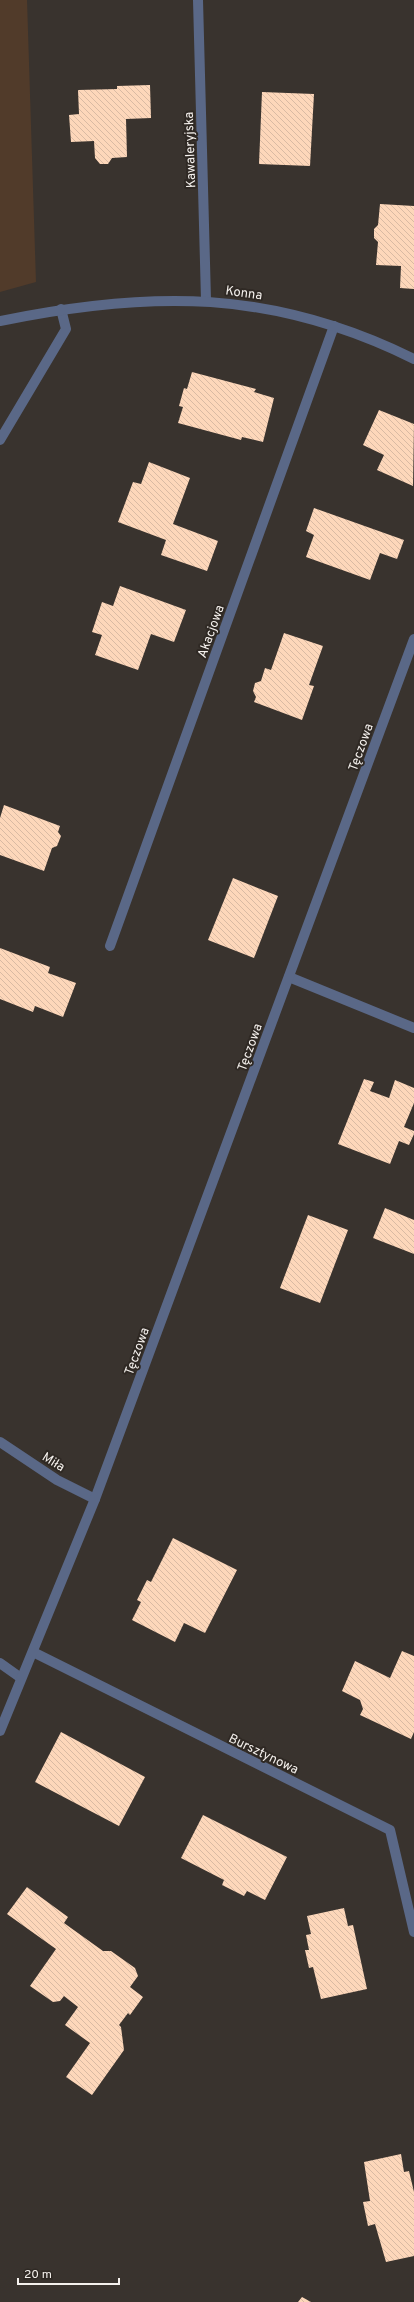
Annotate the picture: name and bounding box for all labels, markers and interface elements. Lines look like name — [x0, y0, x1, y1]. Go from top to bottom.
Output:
street label: Kawaleryjska — [182, 111, 200, 188]
street label: Konna — [224, 283, 263, 304]
street label: Akacjowa — [195, 603, 229, 660]
street label: Tęczowa — [346, 722, 378, 774]
street label: Tęczowa — [235, 1022, 267, 1074]
street label: Tęczowa — [122, 1326, 154, 1378]
street label: Miła — [39, 1450, 67, 1476]
street label: Bursztynowa — [226, 1731, 301, 1779]
scale bar — [18, 2260, 119, 2286]
text: 20 m — [24, 2267, 52, 2283]

